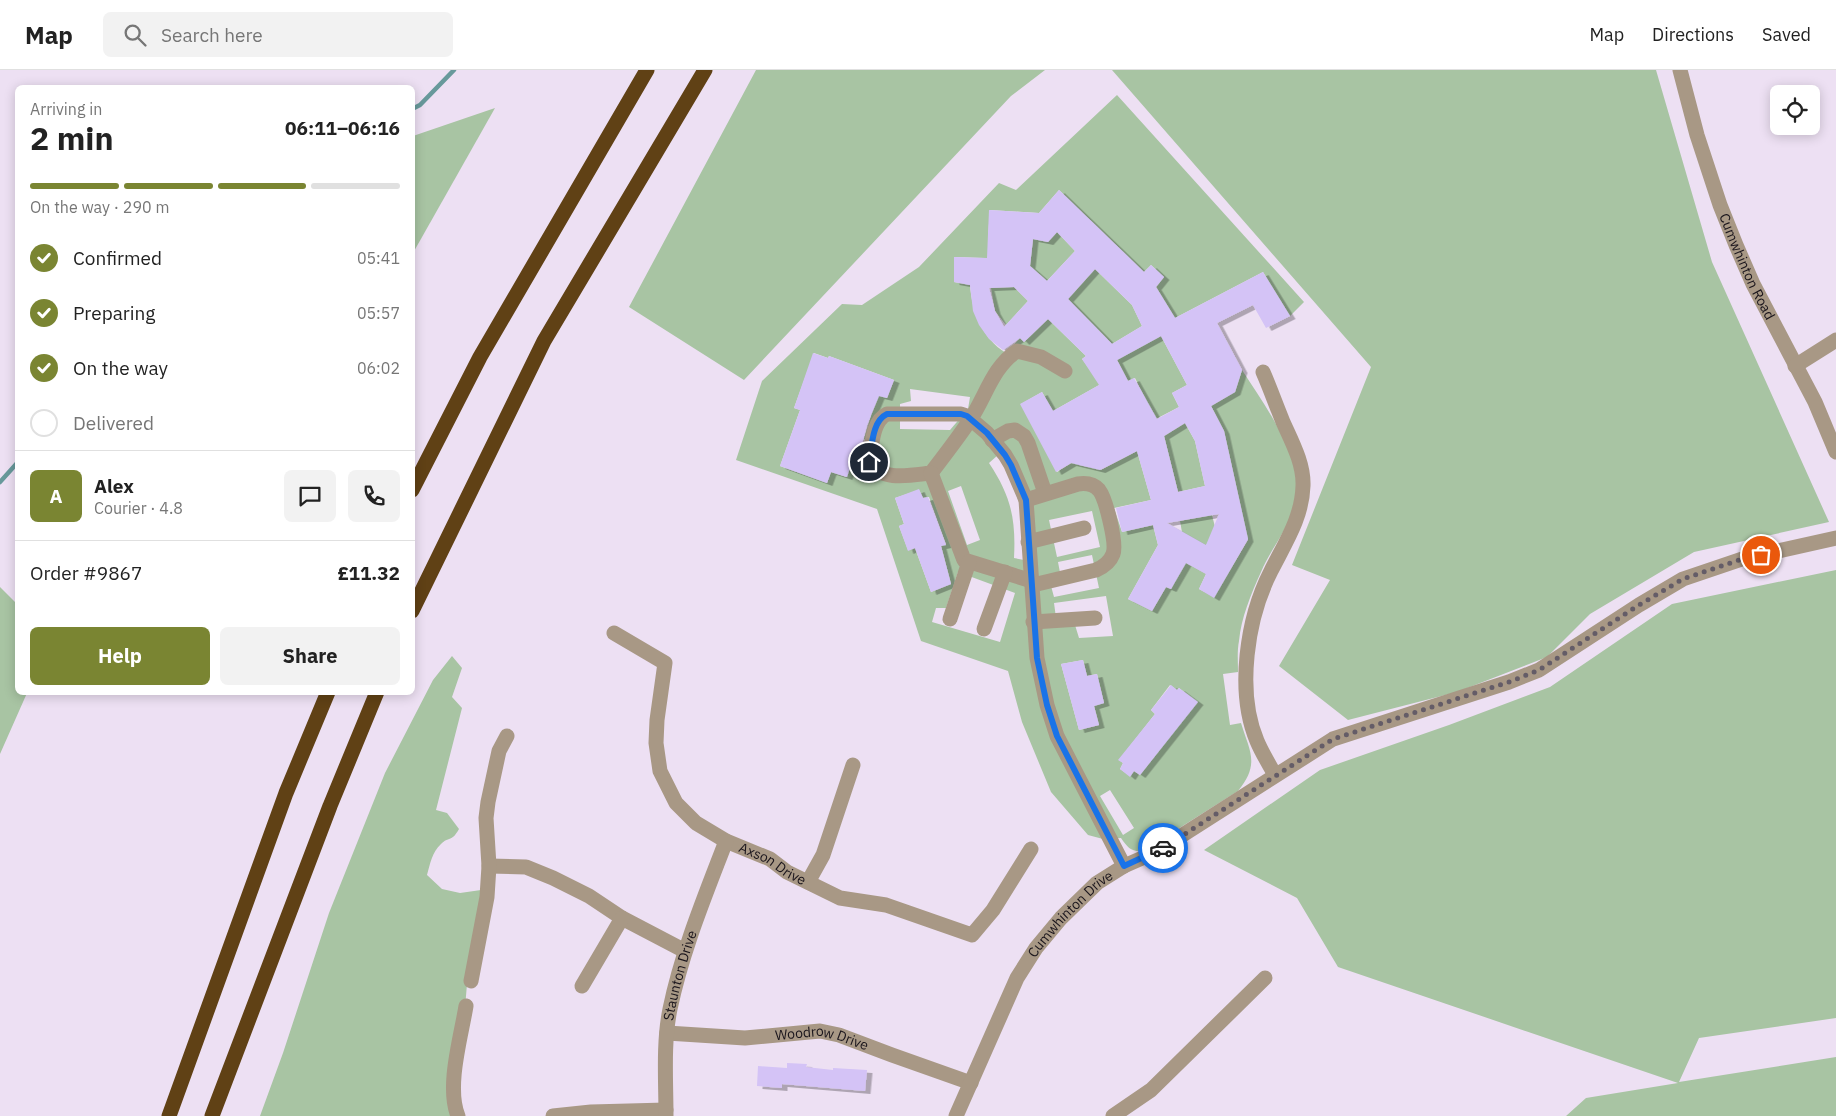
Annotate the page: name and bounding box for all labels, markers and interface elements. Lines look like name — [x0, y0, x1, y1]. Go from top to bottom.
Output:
search box — [103, 12, 453, 57]
text: Map — [25, 19, 73, 51]
icon: search — [121, 21, 149, 49]
text: Search here — [161, 23, 263, 47]
text: Map — [1589, 23, 1624, 46]
text: Directions — [1652, 23, 1734, 46]
text: Saved — [1762, 23, 1811, 46]
map controls — [1770, 85, 1820, 135]
button: locate — [1770, 85, 1820, 135]
text: Arriving in — [30, 99, 102, 119]
text: 06:11–06:16 — [285, 116, 400, 140]
text: 2 min — [30, 117, 114, 159]
text: On the way · 290 m — [30, 197, 169, 217]
street label: Cumwhinton Road — [1715, 211, 1779, 323]
icon: check — [30, 244, 58, 272]
text: Confirmed — [73, 246, 162, 270]
text: 05:41 — [357, 248, 400, 268]
icon: check — [30, 299, 58, 327]
text: Preparing — [73, 301, 155, 325]
text: 05:57 — [357, 303, 400, 323]
icon: check — [30, 354, 58, 382]
text: On the way — [73, 356, 168, 380]
text: 06:02 — [357, 358, 400, 378]
text: Delivered — [73, 411, 154, 435]
pin — [848, 441, 890, 483]
icon: home — [855, 448, 883, 476]
button: chat — [284, 470, 336, 522]
button: phone — [348, 470, 400, 522]
text: Alex — [94, 474, 134, 498]
text: A — [49, 484, 63, 508]
text: Courier · 4.8 — [94, 498, 183, 518]
pin — [1740, 534, 1782, 576]
icon: bag — [1747, 541, 1775, 569]
text: Order #9867 — [30, 561, 142, 585]
text: £11.32 — [337, 561, 400, 585]
button: Help — [30, 627, 210, 685]
button: Share — [220, 627, 400, 685]
courier — [1138, 823, 1188, 873]
icon: car — [1149, 834, 1177, 862]
street label: Axson Drive — [736, 838, 809, 889]
street label: Cumwhinton Drive — [1024, 866, 1117, 961]
street label: Staunton Drive — [659, 928, 701, 1022]
street label: Woodrow Drive — [774, 1022, 871, 1054]

